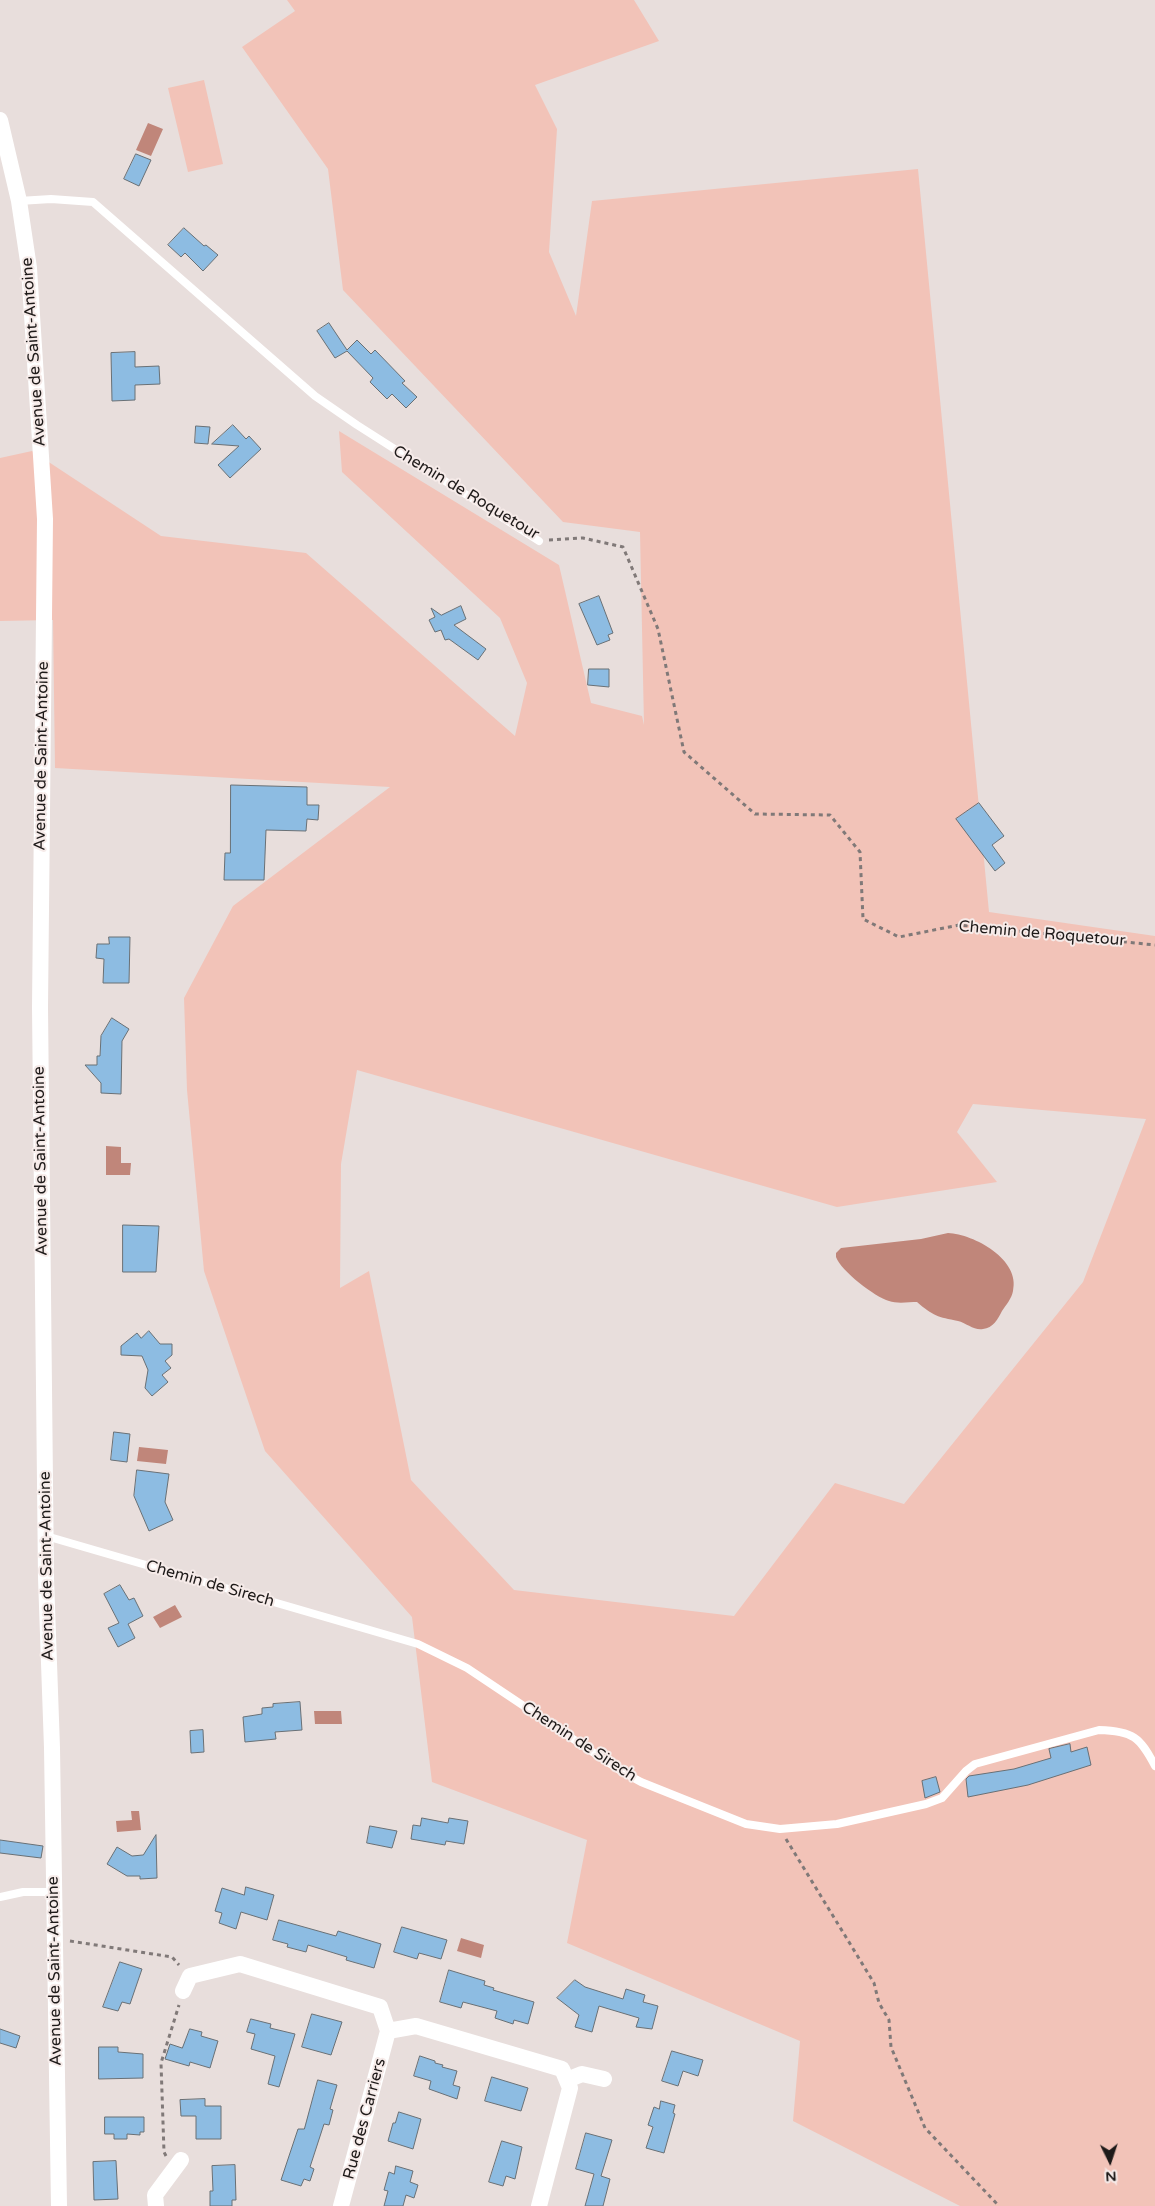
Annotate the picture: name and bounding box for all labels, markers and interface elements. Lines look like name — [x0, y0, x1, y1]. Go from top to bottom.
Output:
street label: Avenue de Saint-Antoine — [18, 257, 50, 447]
street label: Chemin de Roquetour — [389, 442, 543, 544]
street label: Avenue de Saint-Antoine — [31, 661, 53, 851]
street label: Chemin de Roquetour — [958, 917, 1126, 951]
street label: Avenue de Saint-Antoine — [30, 1066, 52, 1256]
street label: Avenue de Saint-Antoine — [36, 1471, 58, 1661]
street label: Chemin de Sirech — [144, 1556, 276, 1612]
street label: Chemin de Sirech — [518, 1698, 640, 1786]
street label: Avenue de Saint-Antoine — [44, 1876, 66, 2066]
street label: Rue des Carriers — [340, 2056, 390, 2182]
north arrow — [1085, 2136, 1135, 2186]
text: N — [1105, 2168, 1117, 2185]

